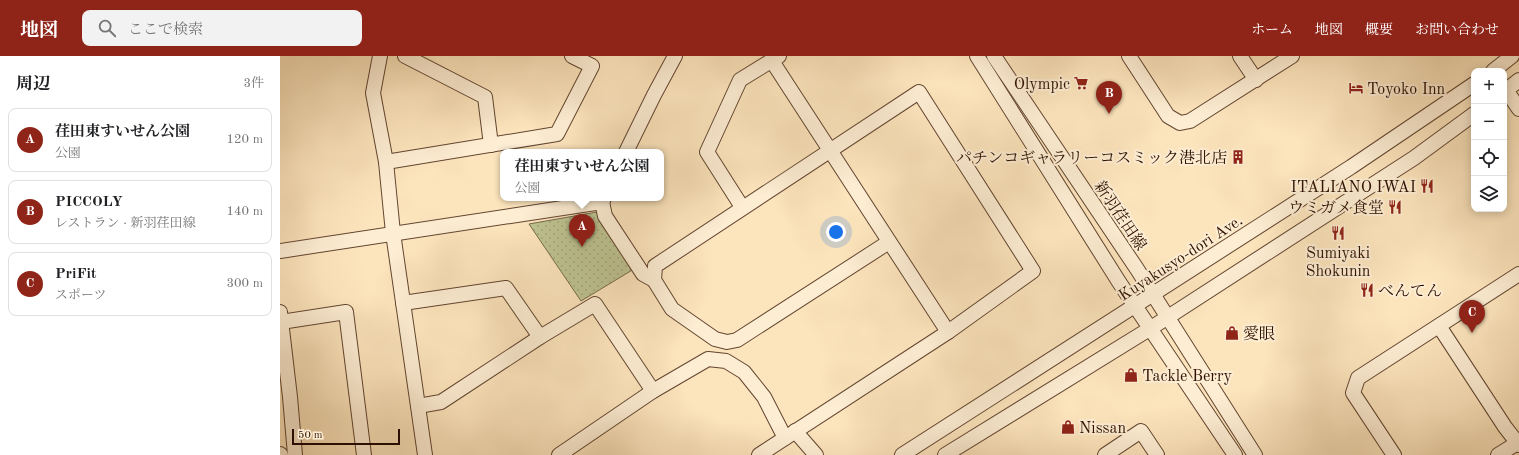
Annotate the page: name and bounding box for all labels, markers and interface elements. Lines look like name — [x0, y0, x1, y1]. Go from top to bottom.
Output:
search box — [82, 10, 362, 46]
icon: search — [96, 17, 118, 39]
text: 地図 — [20, 22, 58, 41]
text: ここで検索 — [128, 23, 203, 38]
text: ホーム — [1251, 23, 1293, 37]
text: 地図 — [1315, 23, 1343, 37]
text: 概要 — [1365, 23, 1393, 37]
text: お問い合わせ — [1415, 23, 1499, 37]
map controls — [1471, 68, 1507, 212]
button: + — [1471, 68, 1507, 104]
supermarket icon: Olympic — [1073, 75, 1089, 91]
text: 周辺 — [16, 76, 50, 93]
text: 3件 — [243, 77, 264, 90]
place label: Olympic — [1014, 77, 1070, 93]
hotel icon: Toyoko Inn — [1348, 80, 1364, 96]
pin: B — [1096, 81, 1122, 114]
place label: Toyoko Inn — [1367, 82, 1446, 98]
button: − — [1471, 104, 1507, 140]
text: 荏田東すいせん公園 — [55, 125, 190, 140]
text: A — [25, 133, 35, 146]
text: 120 m — [226, 133, 263, 146]
button: locate — [1471, 140, 1507, 176]
text: 公園 — [55, 147, 81, 160]
popup — [500, 149, 664, 201]
place label: パチンコギャラリーコスミック港北店 — [956, 149, 1227, 167]
building icon: パチンコギャラリーコスミック港北店 — [1230, 149, 1246, 165]
text: 荏田東すいせん公園 — [514, 160, 650, 175]
button: layers — [1471, 176, 1507, 212]
street label: 新羽荏田線 — [1090, 177, 1150, 254]
restaurant icon: ITALIANO IWAI — [1419, 178, 1435, 194]
place label: ITALIANO IWAI — [1290, 180, 1416, 196]
text: 公園 — [514, 182, 541, 195]
text: PICCOLY — [55, 195, 123, 210]
place label: ウミガメ食堂 — [1288, 199, 1384, 217]
restaurant icon: ウミガメ食堂 — [1387, 199, 1403, 215]
text: B — [25, 205, 35, 218]
text: 140 m — [226, 205, 263, 218]
street label: Kuyakusyo-dori Ave. — [1116, 213, 1246, 305]
pin: A — [569, 214, 595, 247]
text: レストラン · 新羽荏田線 — [55, 217, 196, 230]
your location — [826, 222, 846, 242]
restaurant icon: Sumiyaki Shokunin — [1330, 225, 1346, 241]
place label: Sumiyaki Shokunin — [1305, 246, 1371, 280]
text: PriFit — [55, 267, 96, 282]
text: C — [26, 277, 34, 290]
text: 300 m — [226, 277, 263, 290]
restaurant icon: べんてん — [1359, 282, 1375, 298]
place label: べんてん — [1378, 283, 1442, 300]
text: スポーツ — [55, 289, 106, 302]
pin: C — [1459, 300, 1485, 333]
shop icon: 愛眼 — [1224, 325, 1240, 341]
place label: 愛眼 — [1243, 325, 1275, 343]
shop icon: Tackle Berry — [1123, 367, 1139, 383]
place label: Tackle Berry — [1142, 369, 1232, 385]
shop icon: Nissan — [1060, 419, 1076, 435]
place label: Nissan — [1079, 421, 1126, 437]
scale bar — [292, 427, 400, 446]
text: 50 m — [298, 430, 323, 441]

